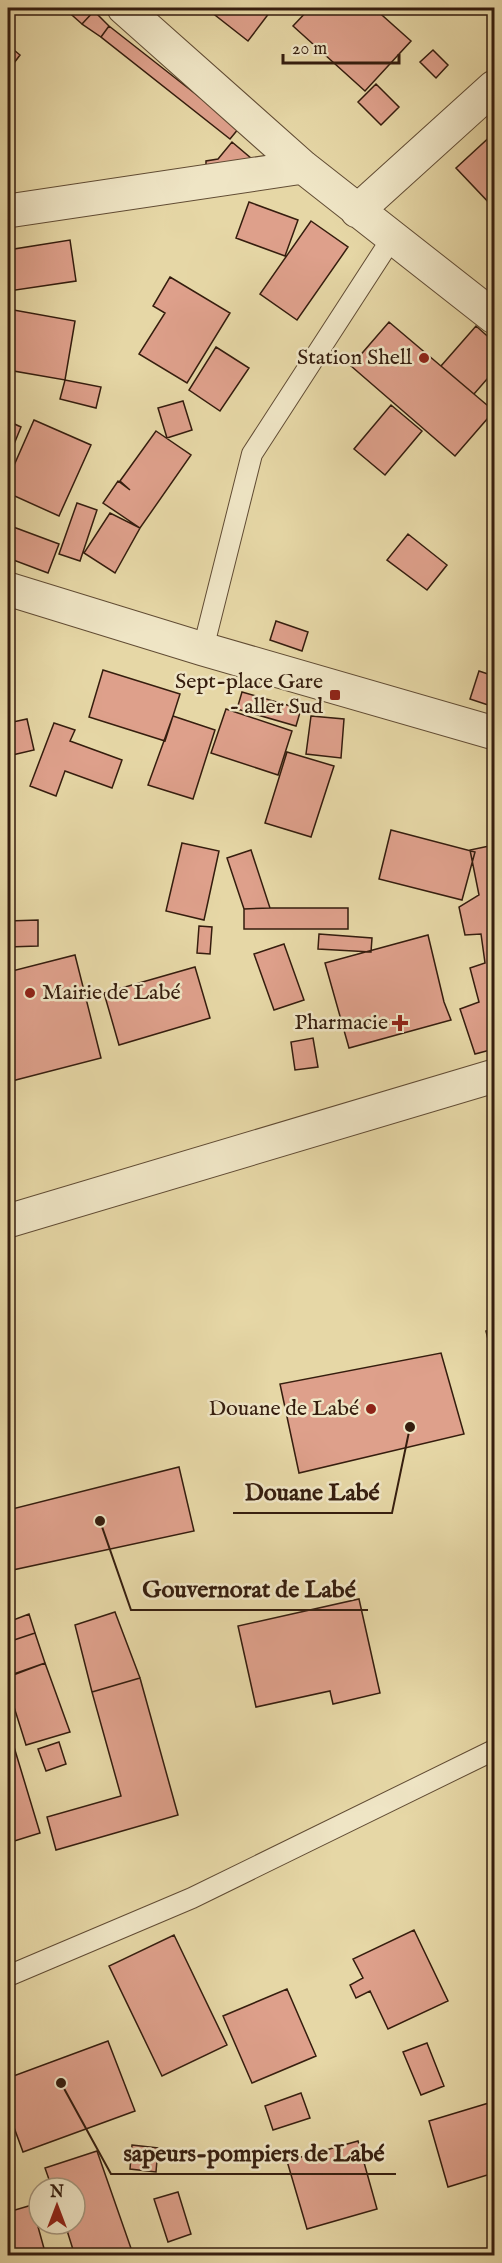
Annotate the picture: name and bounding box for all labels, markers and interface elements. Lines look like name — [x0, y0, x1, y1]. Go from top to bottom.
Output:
scale bar — [283, 27, 398, 65]
text: 20 m — [292, 38, 327, 61]
place label: Station Shell — [297, 344, 412, 372]
marker: Station Shell — [417, 351, 431, 365]
place label: Sept-place Gare - aller Sud — [175, 668, 323, 721]
marker: Sept-place Gare - aller Sud — [328, 688, 342, 702]
place label: Mairie de Labé — [42, 979, 181, 1007]
marker: Mairie de Labé — [23, 986, 37, 1000]
place label: Pharmacie — [294, 1009, 388, 1037]
marker: Pharmacie — [393, 1016, 407, 1030]
place label: Douane de Labé — [208, 1395, 359, 1423]
marker: Douane de Labé — [364, 1402, 378, 1416]
callout: Douane Labé — [233, 1471, 392, 1513]
text: Douane Labé — [244, 1478, 380, 1509]
callout: Gouvernorat de Labé — [131, 1568, 368, 1610]
text: Gouvernorat de Labé — [142, 1575, 356, 1606]
callout: sapeurs-pompiers de Labé — [111, 2132, 396, 2174]
text: sapeurs-pompiers de Labé — [123, 2139, 385, 2170]
north arrow — [27, 2176, 87, 2236]
text: N — [49, 2183, 64, 2203]

